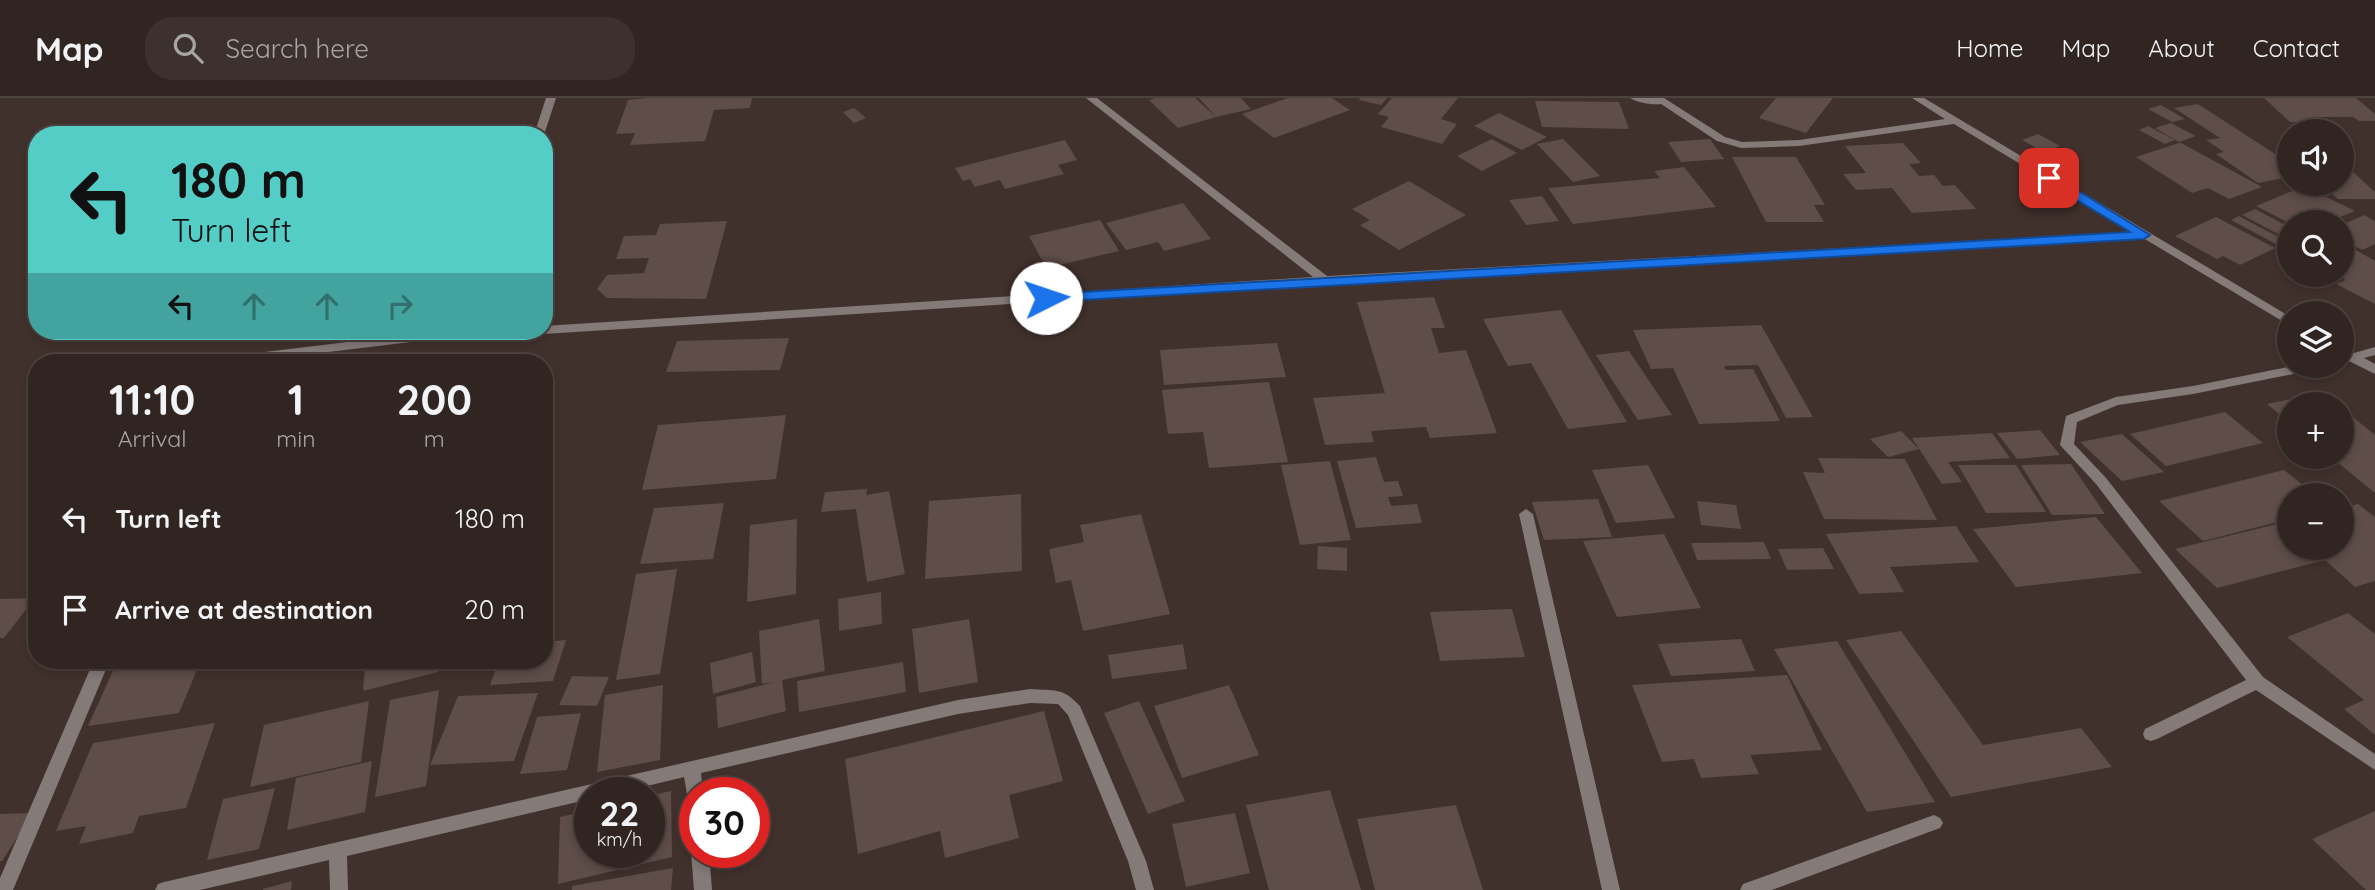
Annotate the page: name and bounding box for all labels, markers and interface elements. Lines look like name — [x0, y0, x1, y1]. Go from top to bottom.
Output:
search box — [145, 17, 635, 80]
text: Map — [35, 28, 103, 69]
icon: search — [169, 29, 207, 67]
text: Search here — [225, 32, 369, 65]
text: Home — [1956, 33, 2023, 63]
text: Map — [2061, 33, 2110, 63]
text: About — [2148, 33, 2215, 63]
text: Contact — [2253, 33, 2340, 63]
map controls — [2277, 119, 2354, 560]
button: sound — [2277, 119, 2354, 196]
pin — [2019, 148, 2079, 208]
text: 180 m — [171, 149, 306, 210]
icon: left — [56, 154, 147, 245]
icon: arrive — [2030, 159, 2068, 197]
text: Turn left — [171, 210, 292, 250]
button: search — [2277, 210, 2354, 287]
position arrow — [1009, 261, 1083, 335]
icon: left — [162, 287, 200, 325]
icon: ahead — [235, 287, 273, 325]
icon: ahead — [308, 287, 346, 325]
icon: right — [381, 287, 419, 325]
button: layers — [2277, 301, 2354, 378]
text: 11:10 — [109, 373, 195, 426]
text: 1 — [288, 373, 304, 426]
text: 200 — [396, 373, 472, 426]
button: + — [2277, 392, 2354, 469]
text: Arrival — [118, 424, 187, 453]
text: min — [276, 424, 315, 453]
text: m — [424, 424, 445, 453]
button: − — [2277, 483, 2354, 560]
icon: left — [56, 500, 94, 538]
text: Turn left — [115, 502, 222, 535]
text: 180 m — [455, 502, 525, 535]
icon: arrive — [56, 591, 94, 629]
text: Arrive at destination — [115, 593, 373, 626]
text: 20 m — [464, 593, 525, 626]
speed limit sign: 30 — [679, 777, 770, 868]
text: 22 — [600, 791, 639, 835]
text: km/h — [597, 828, 642, 851]

